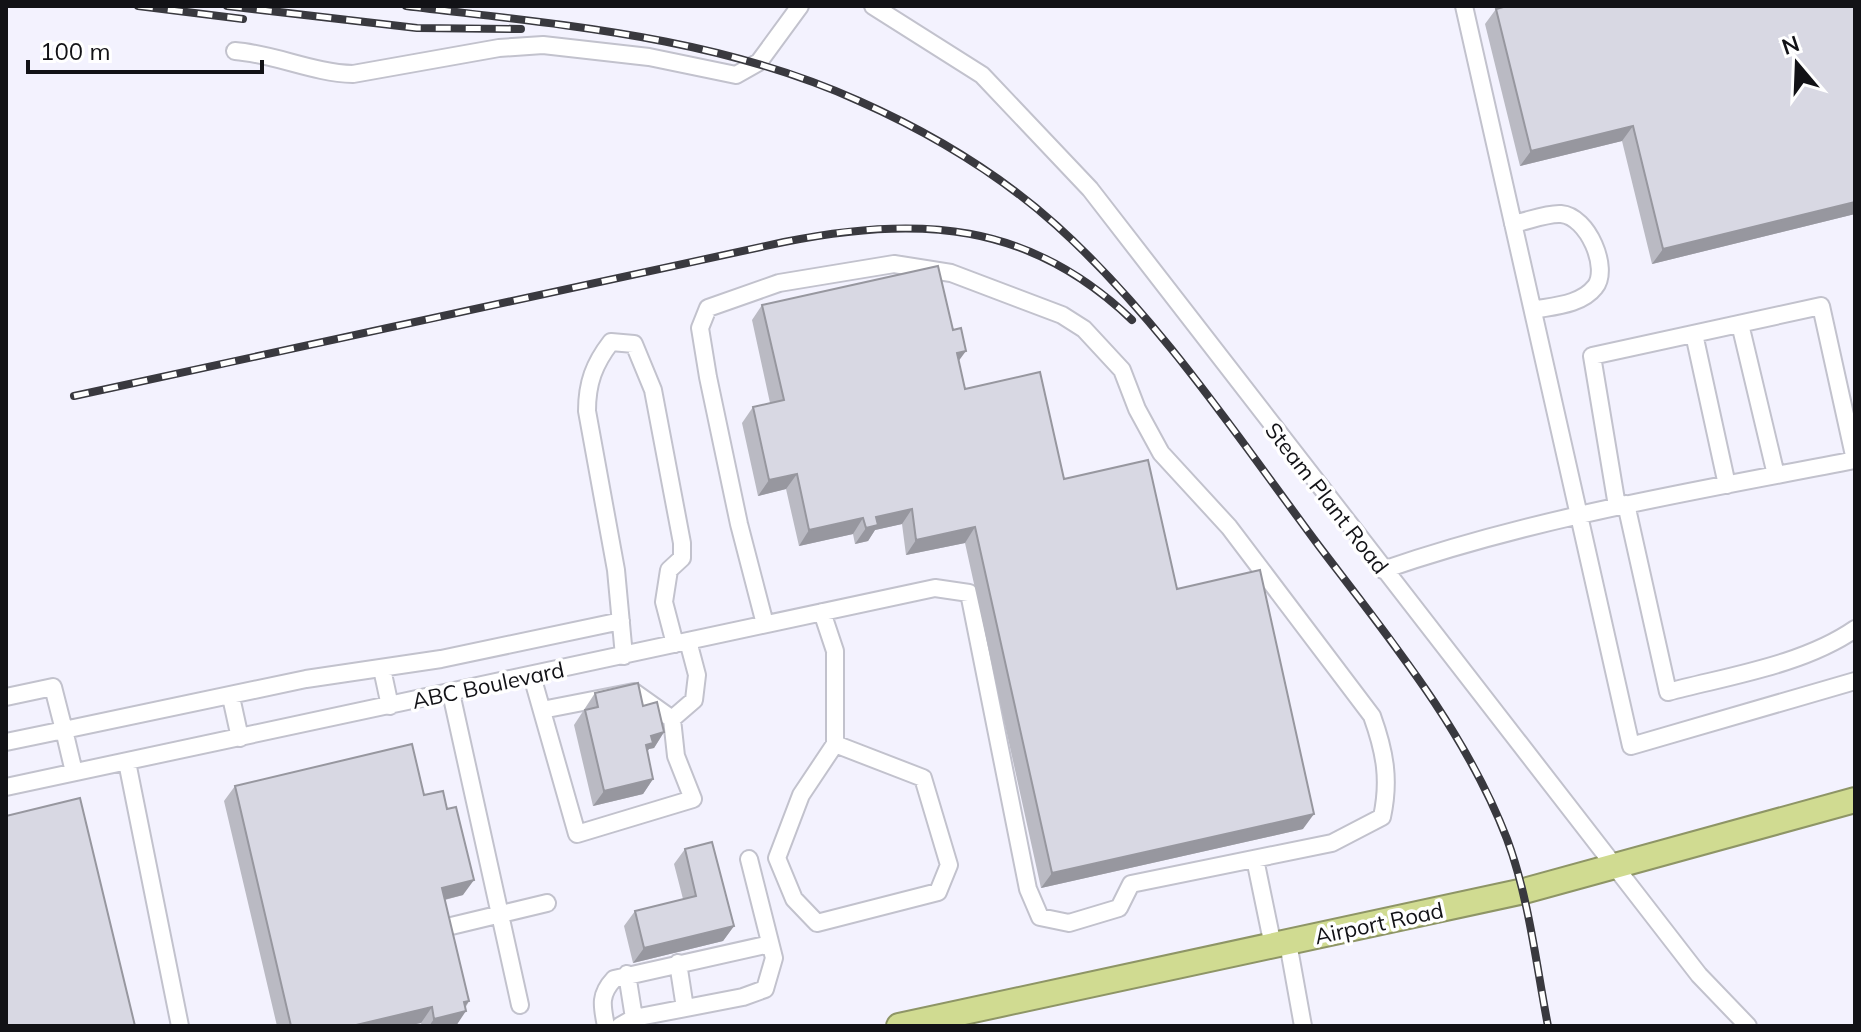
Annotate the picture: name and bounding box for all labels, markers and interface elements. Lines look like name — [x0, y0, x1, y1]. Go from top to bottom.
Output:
scale bar — [28, 24, 262, 74]
north arrow — [1757, 24, 1837, 104]
text: N — [1778, 29, 1803, 61]
text: 100 m — [40, 36, 111, 66]
street label: Steam Plant Road — [1259, 417, 1395, 579]
street label: ABC Boulevard — [409, 655, 567, 715]
street label: Airport Road — [1312, 896, 1446, 950]

